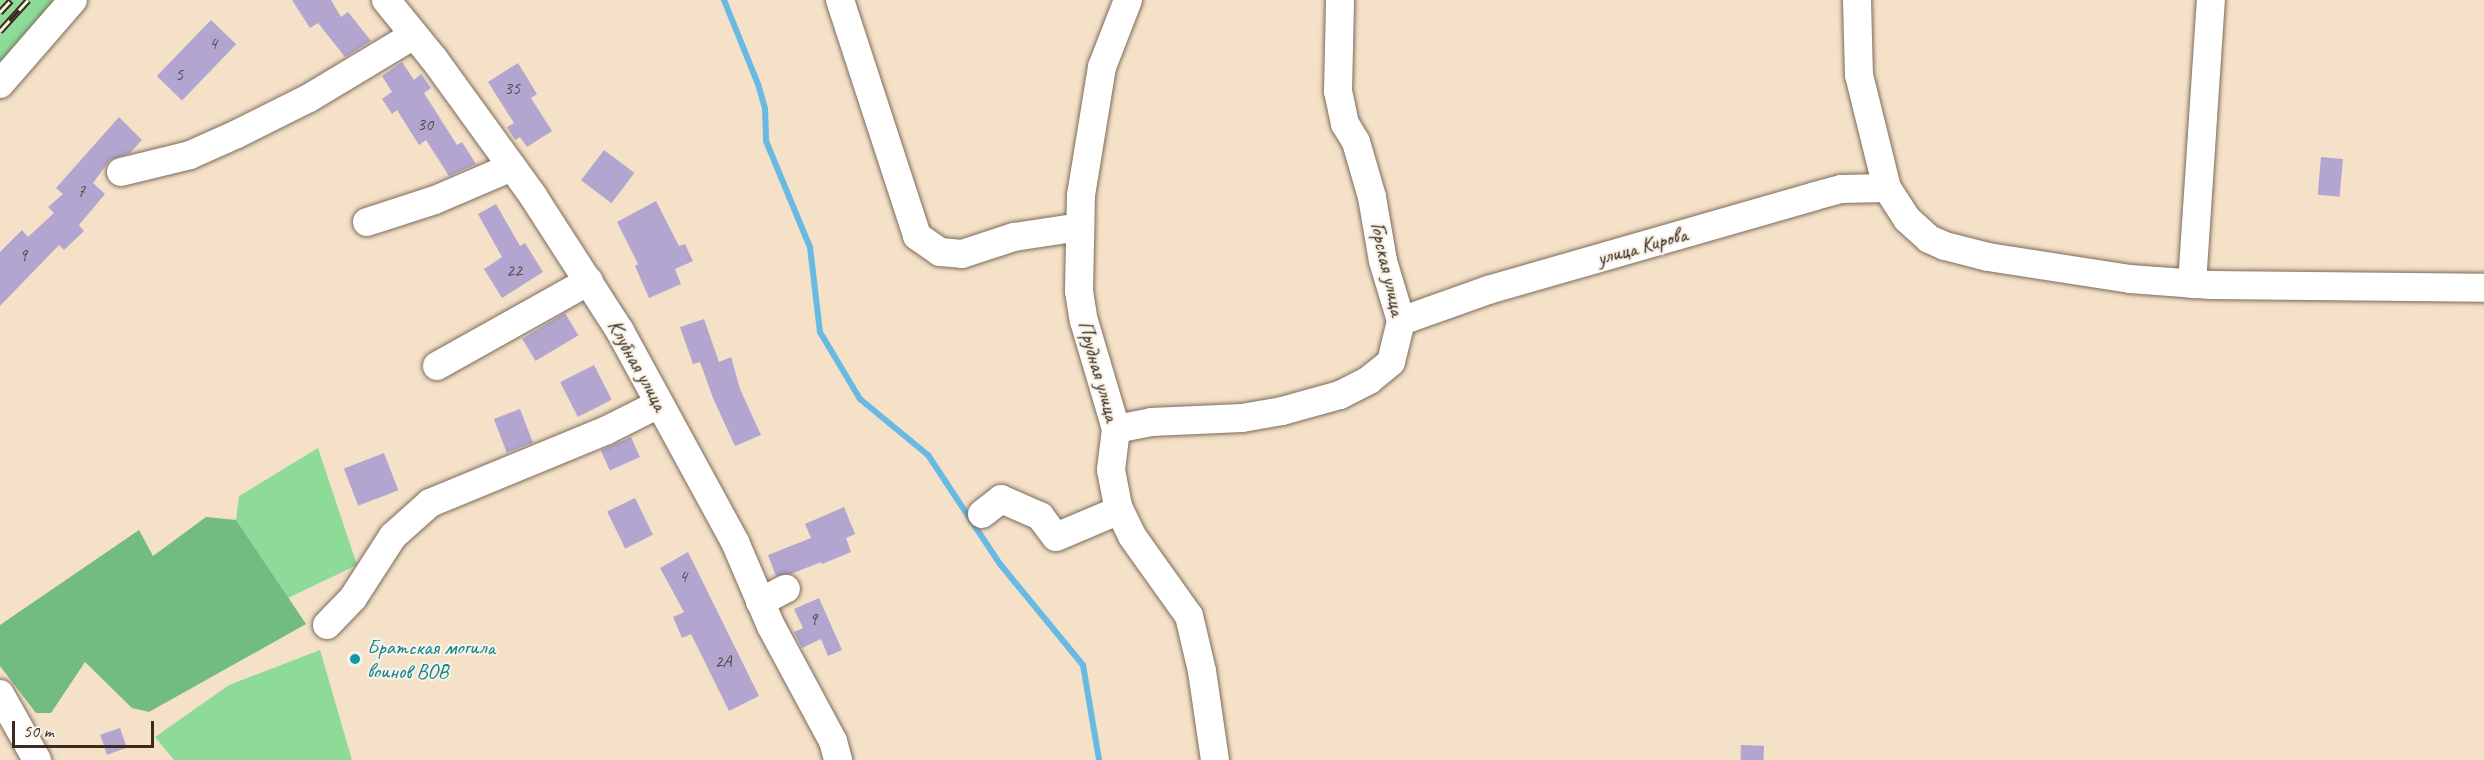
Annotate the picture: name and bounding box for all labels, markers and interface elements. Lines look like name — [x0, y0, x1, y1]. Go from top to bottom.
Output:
house number: 4 — [209, 32, 217, 54]
house number: 5 — [175, 63, 183, 85]
house number: 35 — [504, 77, 520, 99]
house number: 30 — [417, 113, 433, 135]
house number: 7 — [77, 180, 85, 202]
street label: Горская улица — [1365, 220, 1411, 318]
street label: улица Кирова — [1594, 221, 1690, 271]
house number: 9 — [19, 244, 27, 266]
house number: 22 — [506, 259, 522, 281]
street label: Клубная улица — [603, 315, 673, 415]
street label: Прудная улица — [1073, 318, 1125, 424]
house number: 4 — [679, 565, 687, 587]
house number: 9 — [809, 608, 817, 630]
place label: Братская могила воинов ВОВ — [367, 634, 494, 684]
house number: 2А — [714, 650, 732, 672]
marker: Братская могила воинов ВОВ — [348, 652, 362, 666]
scale bar — [15, 709, 158, 747]
text: 50 m — [23, 720, 54, 742]

